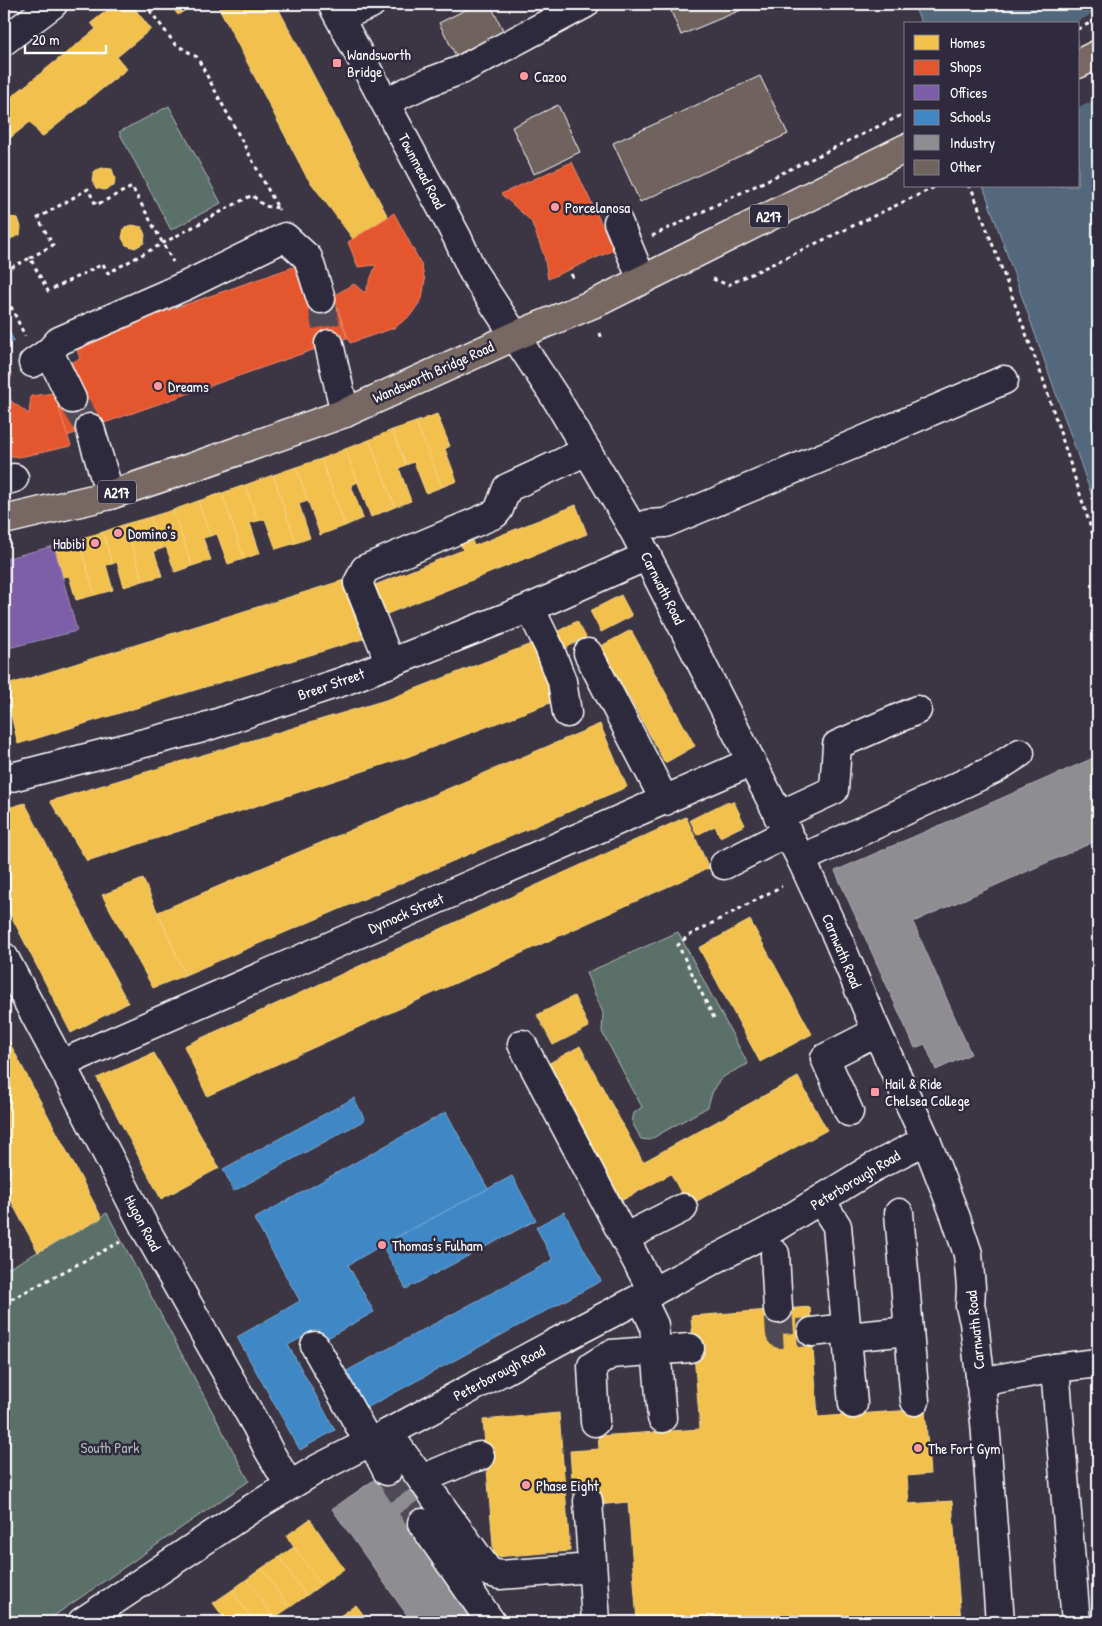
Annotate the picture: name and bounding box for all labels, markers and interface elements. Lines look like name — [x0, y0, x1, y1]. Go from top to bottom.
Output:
scale bar — [25, 22, 106, 54]
legend — [904, 22, 1080, 188]
text: 20 m — [32, 29, 59, 50]
text: Homes — [950, 32, 985, 53]
place label: Wandsworth Bridge — [347, 44, 411, 82]
text: Shops — [950, 56, 982, 77]
marker: Wandsworth Bridge — [331, 57, 343, 69]
place label: Cazoo — [534, 66, 567, 87]
marker: Cazoo — [518, 70, 530, 82]
text: Offices — [950, 82, 987, 103]
text: Schools — [950, 106, 991, 127]
street label: Townmead Road — [393, 130, 451, 213]
text: Industry — [950, 132, 995, 153]
text: Other — [950, 156, 982, 177]
place label: Porcelanosa — [565, 197, 630, 218]
marker: Porcelanosa — [549, 201, 561, 213]
road number: A217 — [750, 205, 788, 228]
street label: Wandsworth Bridge Road — [369, 336, 497, 408]
place label: Dreams — [168, 376, 209, 397]
marker: Dreams — [152, 380, 164, 392]
road number: A217 — [98, 481, 136, 504]
place label: Domino's — [128, 523, 176, 544]
marker: Domino's — [112, 527, 124, 539]
place label: Habibi — [53, 533, 85, 554]
marker: Habibi — [89, 537, 101, 549]
street label: Carnwath Road — [636, 548, 690, 628]
street label: Breer Street — [295, 662, 368, 705]
street label: Dymock Street — [365, 887, 448, 938]
street label: Carnwath Road — [817, 911, 867, 992]
place label: Hail & Ride Chelsea College — [885, 1073, 970, 1111]
marker: Hail & Ride Chelsea College — [869, 1086, 881, 1098]
street label: Peterborough Road — [806, 1145, 904, 1215]
street label: Hugon Road — [120, 1191, 167, 1255]
place label: Thomas's Fulham — [392, 1235, 483, 1256]
marker: Thomas's Fulham — [376, 1239, 388, 1251]
street label: Carnwath Road — [960, 1289, 990, 1370]
street label: Peterborough Road — [449, 1340, 549, 1406]
park label: South Park — [81, 1437, 139, 1458]
place label: The Fort Gym — [928, 1438, 1001, 1459]
marker: The Fort Gym — [912, 1442, 924, 1454]
place label: Phase Eight — [536, 1475, 600, 1496]
marker: Phase Eight — [520, 1479, 532, 1491]

